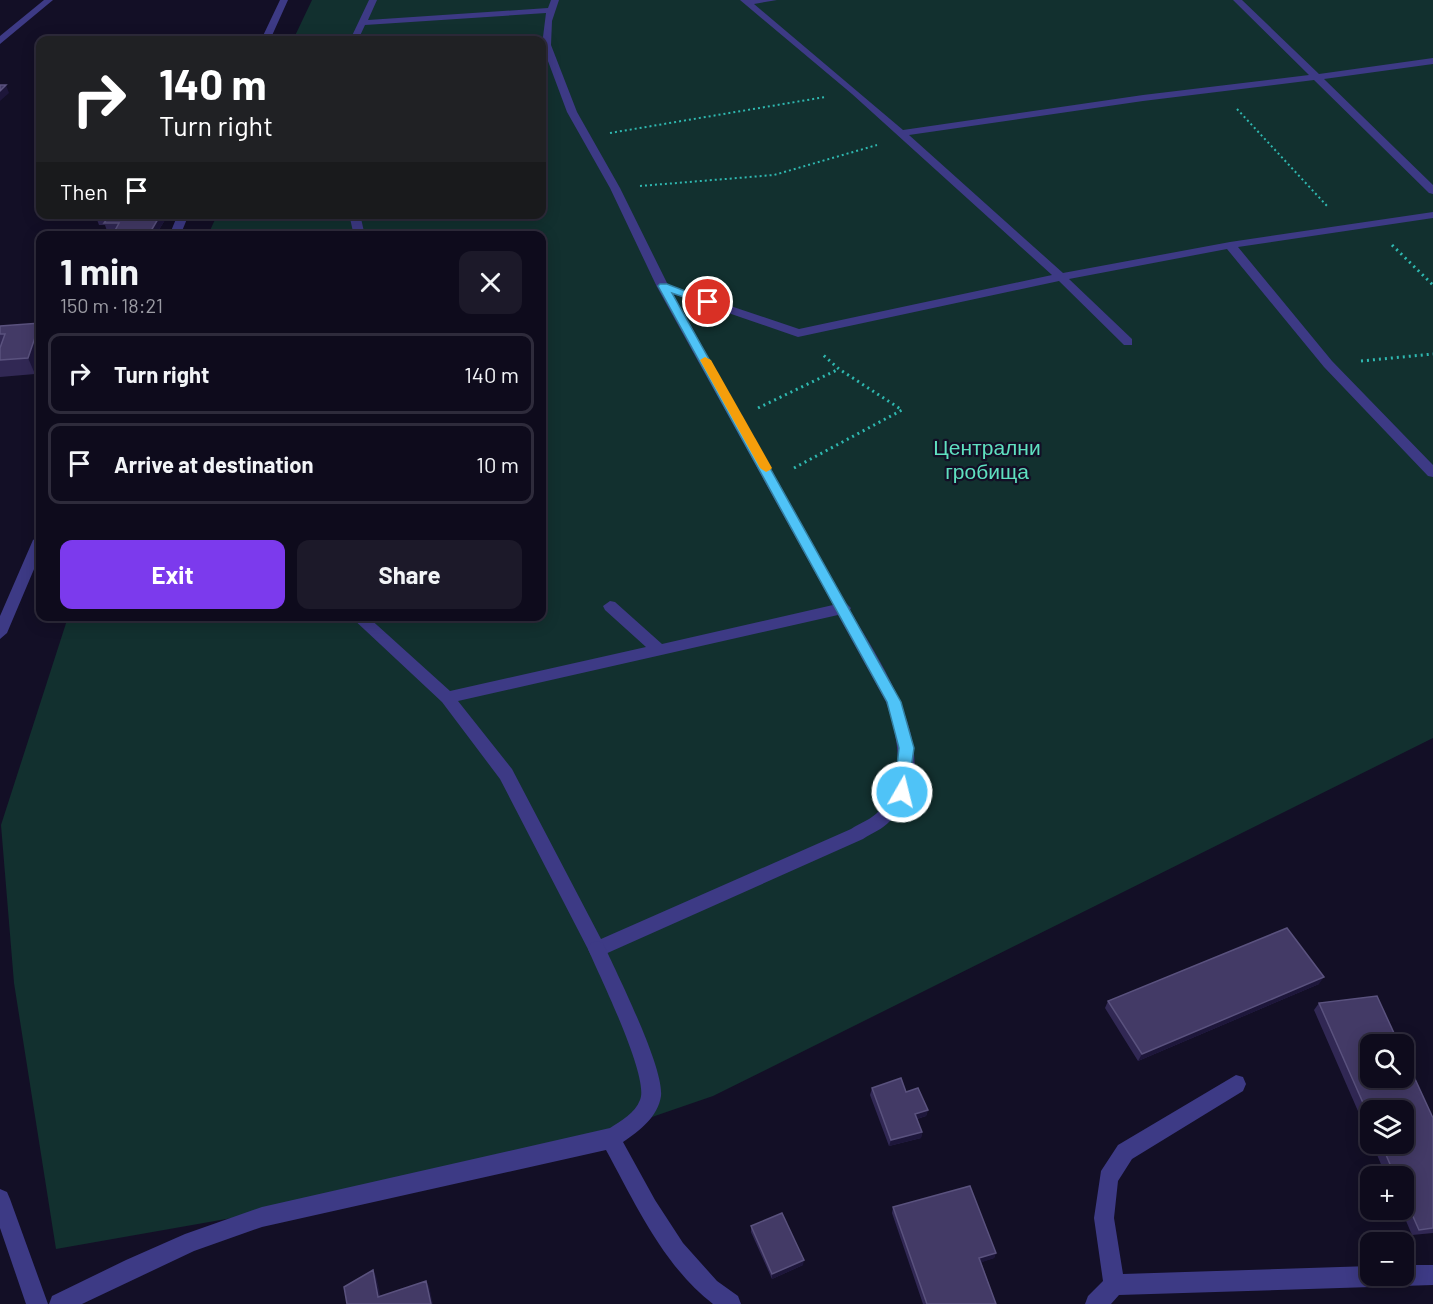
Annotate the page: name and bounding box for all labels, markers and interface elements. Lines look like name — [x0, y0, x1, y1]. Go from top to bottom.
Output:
text: 140 m — [159, 58, 267, 108]
icon: right — [60, 60, 138, 138]
text: Turn right — [159, 109, 273, 141]
icon: arrive — [120, 174, 153, 207]
text: Then — [60, 178, 108, 204]
text: 1 min — [60, 249, 139, 292]
button: close — [459, 251, 522, 314]
pin — [682, 276, 733, 327]
icon: arrive — [691, 285, 724, 318]
text: 150 m · 18:21 — [60, 293, 163, 317]
icon: right — [63, 357, 96, 390]
text: Turn right — [114, 361, 209, 387]
text: 140 m — [464, 361, 519, 387]
park label: Централни гробища — [933, 434, 1041, 483]
icon: arrive — [63, 447, 96, 480]
text: Arrive at destination — [114, 451, 313, 477]
text: 10 m — [476, 451, 519, 477]
button: Exit — [60, 540, 285, 609]
button: Share — [297, 540, 522, 609]
position arrow — [870, 760, 934, 824]
map controls — [1360, 1034, 1414, 1286]
button: search — [1360, 1034, 1414, 1088]
button: layers — [1360, 1100, 1414, 1154]
button: + — [1360, 1166, 1414, 1220]
button: − — [1360, 1232, 1414, 1286]

